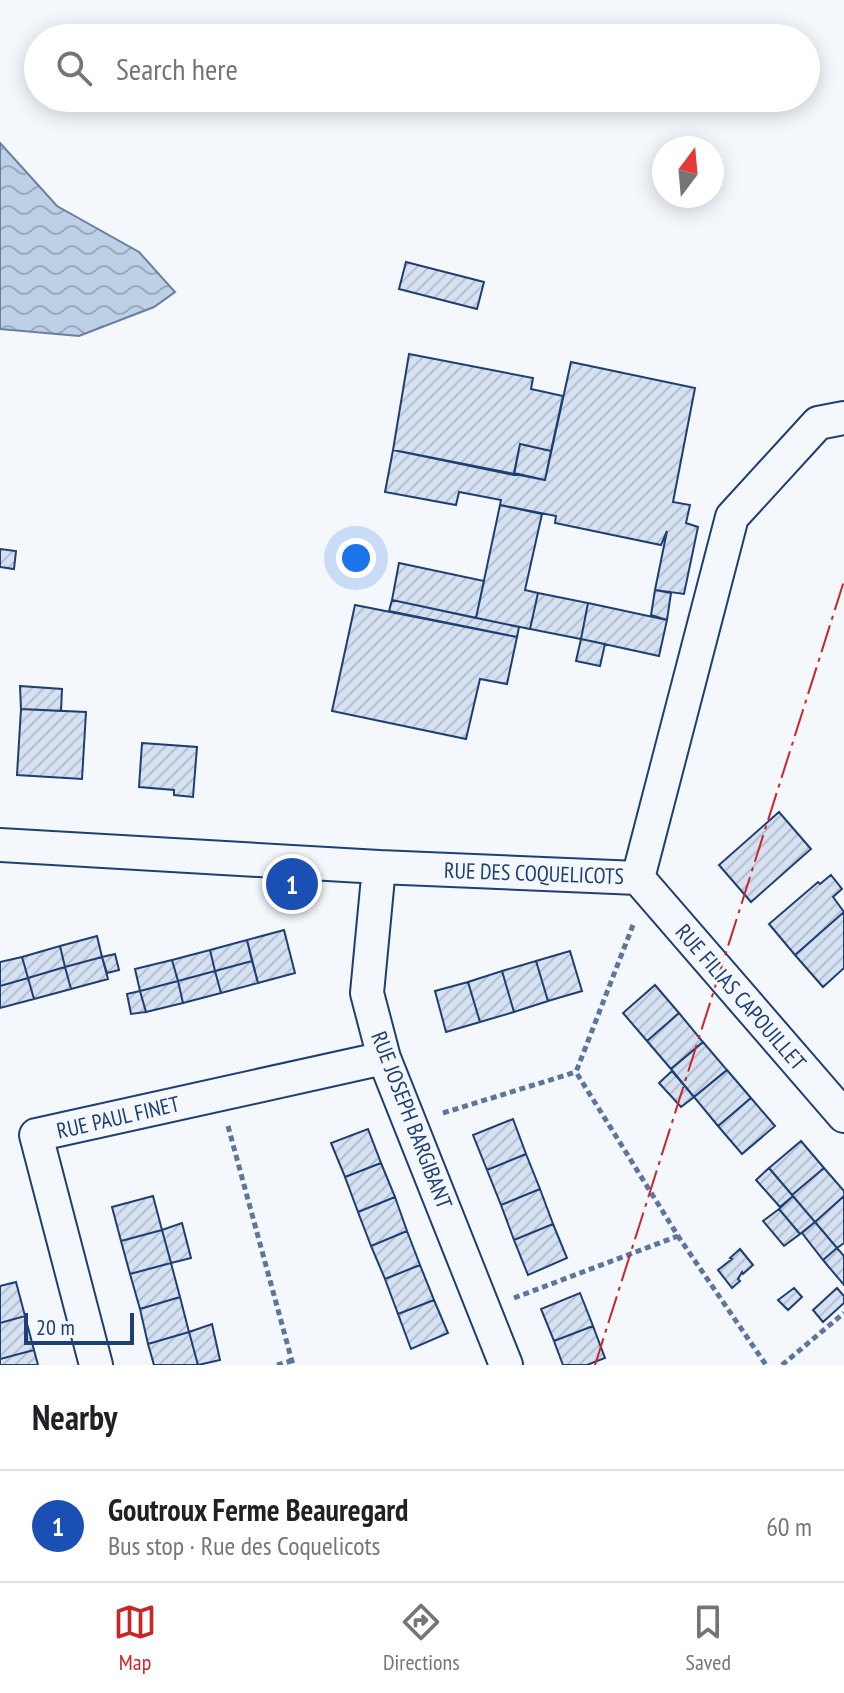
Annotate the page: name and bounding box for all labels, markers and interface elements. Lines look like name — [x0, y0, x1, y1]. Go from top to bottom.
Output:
search box — [24, 24, 820, 112]
icon: search — [52, 46, 96, 90]
text: Search here — [116, 49, 238, 88]
north arrow — [652, 136, 724, 208]
your location — [336, 538, 376, 578]
pin: 1 — [266, 854, 318, 914]
street label: RUE DES COQUELICOTS — [443, 856, 625, 890]
street label: RUE FILIAS CAPOUILLET — [670, 918, 812, 1076]
street label: RUE JOSEPH BARGIBANT — [365, 1027, 459, 1213]
street label: RUE PAUL FINET — [54, 1089, 182, 1145]
scale bar — [24, 1309, 134, 1345]
text: 20 m — [36, 1313, 75, 1341]
text: Nearby — [32, 1395, 117, 1439]
text: Goutroux Ferme Beauregard — [108, 1490, 408, 1529]
text: 1 — [52, 1510, 64, 1543]
text: 60 m — [766, 1510, 812, 1543]
text: Bus stop · Rue des Coquelicots — [108, 1529, 380, 1562]
tab: Map — [113, 1600, 157, 1676]
tab: Directions — [383, 1600, 460, 1676]
tab: Saved — [686, 1600, 731, 1676]

